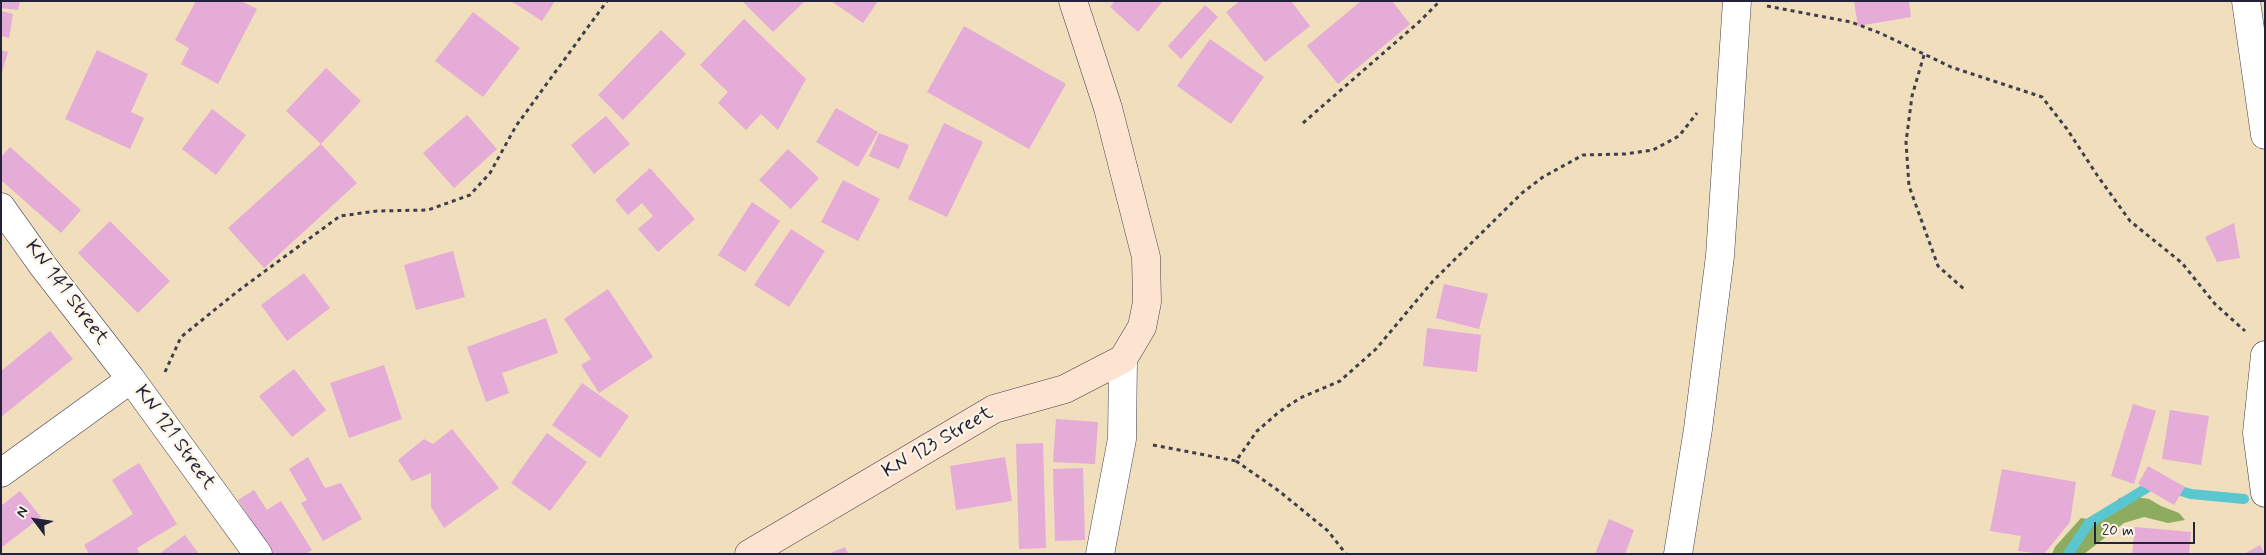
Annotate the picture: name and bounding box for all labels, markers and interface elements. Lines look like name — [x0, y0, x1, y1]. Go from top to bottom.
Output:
street label: KN 141 Street — [19, 236, 113, 350]
street label: KN 121 Street — [128, 381, 220, 495]
street label: KN 123 Street — [878, 402, 998, 484]
north arrow — [10, 495, 60, 545]
text: N — [12, 504, 32, 521]
scale bar — [2096, 512, 2197, 544]
text: 20 m — [2102, 521, 2134, 541]

